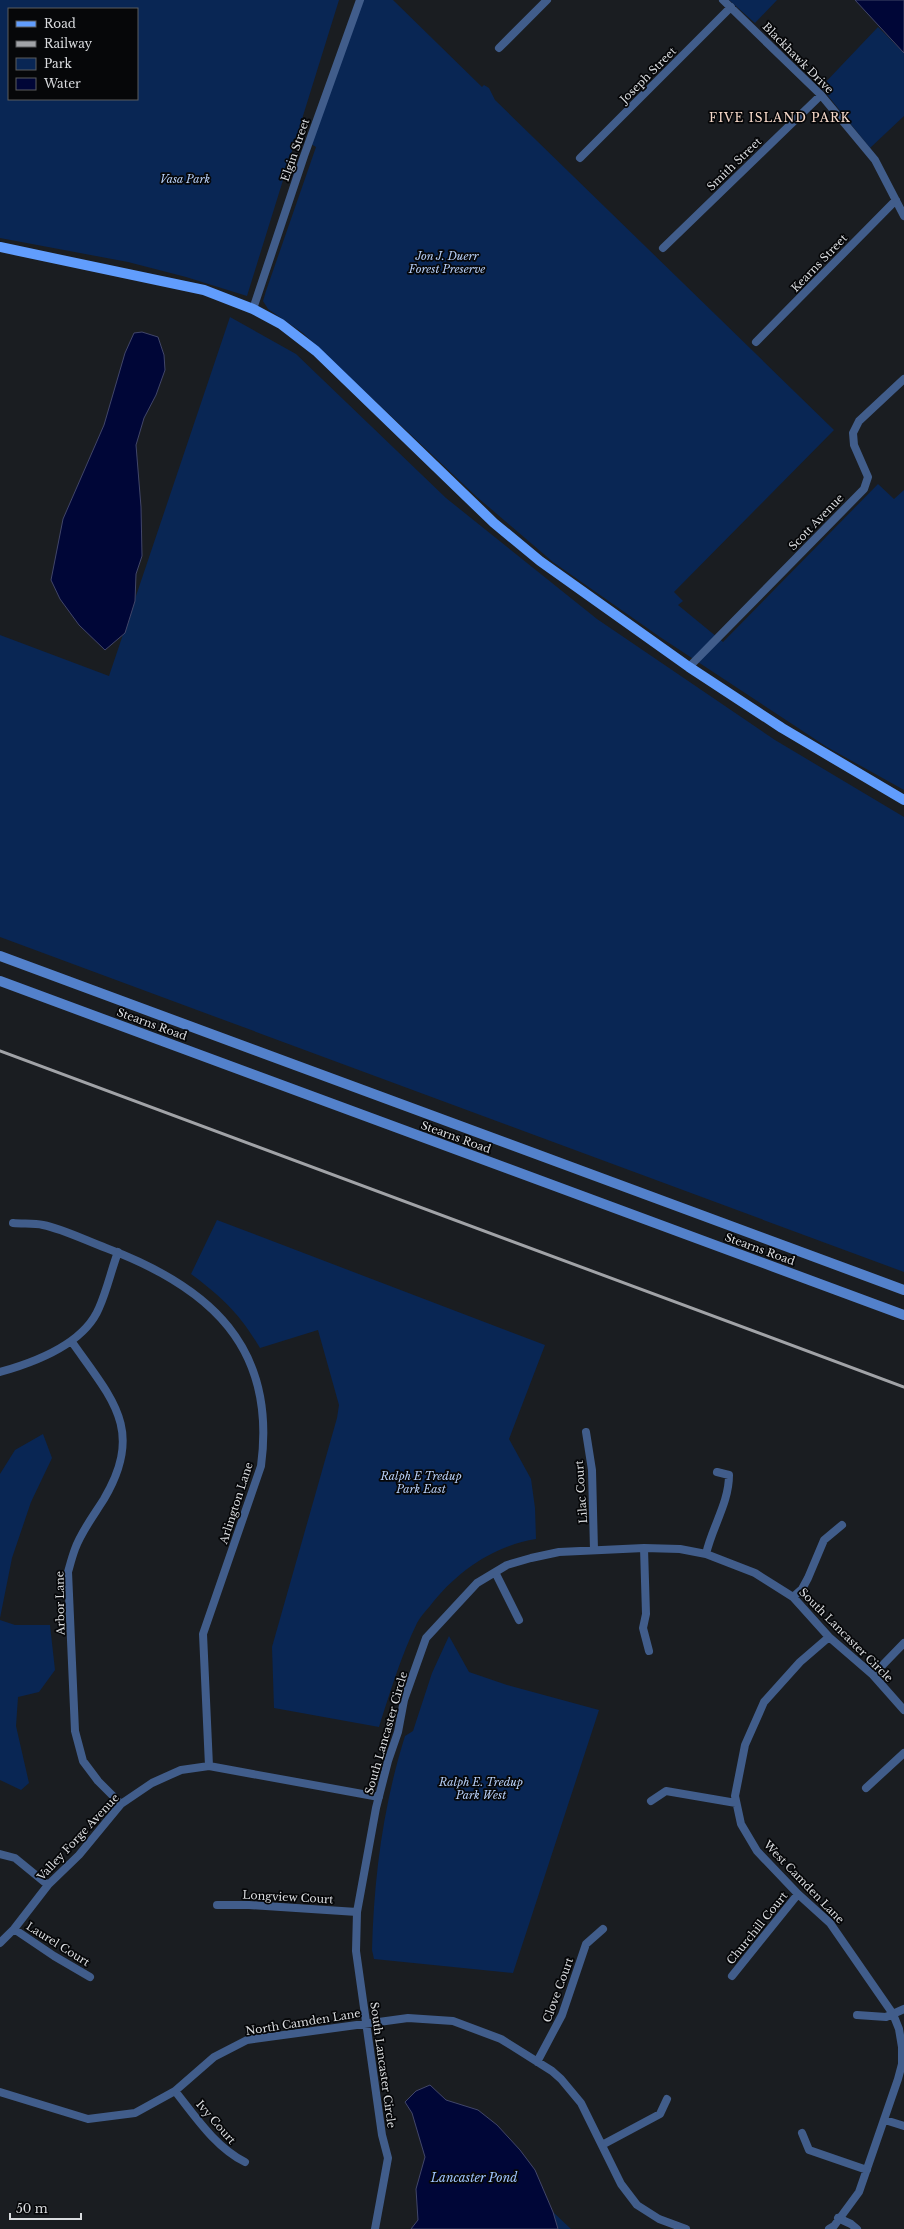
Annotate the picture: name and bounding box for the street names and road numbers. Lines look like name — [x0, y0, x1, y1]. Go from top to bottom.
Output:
street label: Blackhawk Drive — [760, 20, 836, 96]
street label: Joseph Street — [616, 43, 680, 107]
street label: Elgin Street — [278, 116, 313, 183]
street label: Smith Street — [704, 134, 765, 194]
street label: Kearns Street — [788, 231, 851, 295]
street label: Scott Avenue — [786, 491, 846, 553]
street label: Stearns Road — [115, 1005, 190, 1043]
street label: Stearns Road — [419, 1118, 494, 1156]
street label: Stearns Road — [723, 1230, 798, 1268]
street label: Lilac Court — [572, 1459, 590, 1524]
street label: Arlington Lane — [216, 1460, 256, 1547]
street label: Arbor Lane — [52, 1571, 68, 1636]
street label: South Lancaster Circle — [796, 1585, 896, 1685]
street label: South Lancaster Circle — [362, 1670, 410, 1796]
street label: Valley Forge Avenue — [33, 1791, 122, 1884]
street label: West Camden Lane — [760, 1837, 847, 1926]
street label: Longview Court — [242, 1888, 335, 1906]
street label: Churchill Court — [723, 1888, 791, 1967]
street label: Laurel Court — [24, 1919, 93, 1970]
street label: Clove Court — [540, 1955, 577, 2024]
street label: South Lancaster Circle — [367, 2001, 399, 2129]
street label: North Camden Lane — [245, 2006, 361, 2038]
street label: Ivy Court — [193, 2097, 239, 2147]

